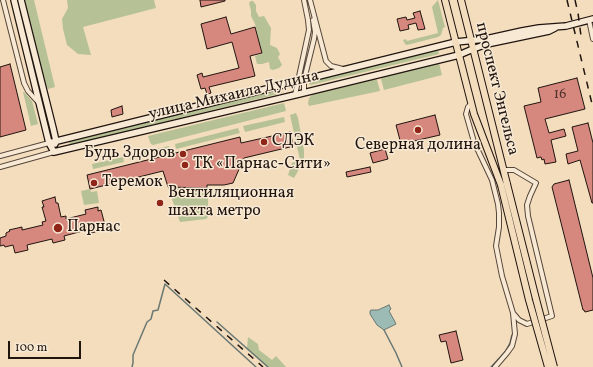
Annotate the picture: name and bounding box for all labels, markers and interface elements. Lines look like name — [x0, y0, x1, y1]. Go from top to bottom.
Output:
street label: проспект Энгельса — [470, 21, 522, 157]
street label: улица Михаила Дудина — [147, 67, 321, 125]
house number: 16 — [554, 87, 566, 103]
marker: Северная долина — [413, 125, 423, 135]
place label: СДЭК — [272, 132, 314, 152]
place label: Северная долина — [355, 136, 481, 156]
marker: СДЭК — [259, 137, 269, 147]
place label: Будь Здоров — [84, 144, 175, 164]
marker: Будь Здоров — [178, 149, 188, 159]
place label: ТК «Парнас-Сити» — [193, 155, 331, 175]
marker: ТК «Парнас-Сити» — [180, 160, 190, 170]
place label: Теремок — [102, 173, 163, 193]
marker: Теремок — [89, 178, 99, 188]
place label: Вентиляционная шахта метро — [168, 184, 294, 222]
marker: Вентиляционная шахта метро — [155, 198, 165, 208]
place label: Парнас — [67, 218, 120, 238]
marker: Парнас — [52, 222, 64, 234]
scale bar — [10, 333, 83, 359]
text: 100 m — [15, 340, 47, 356]

